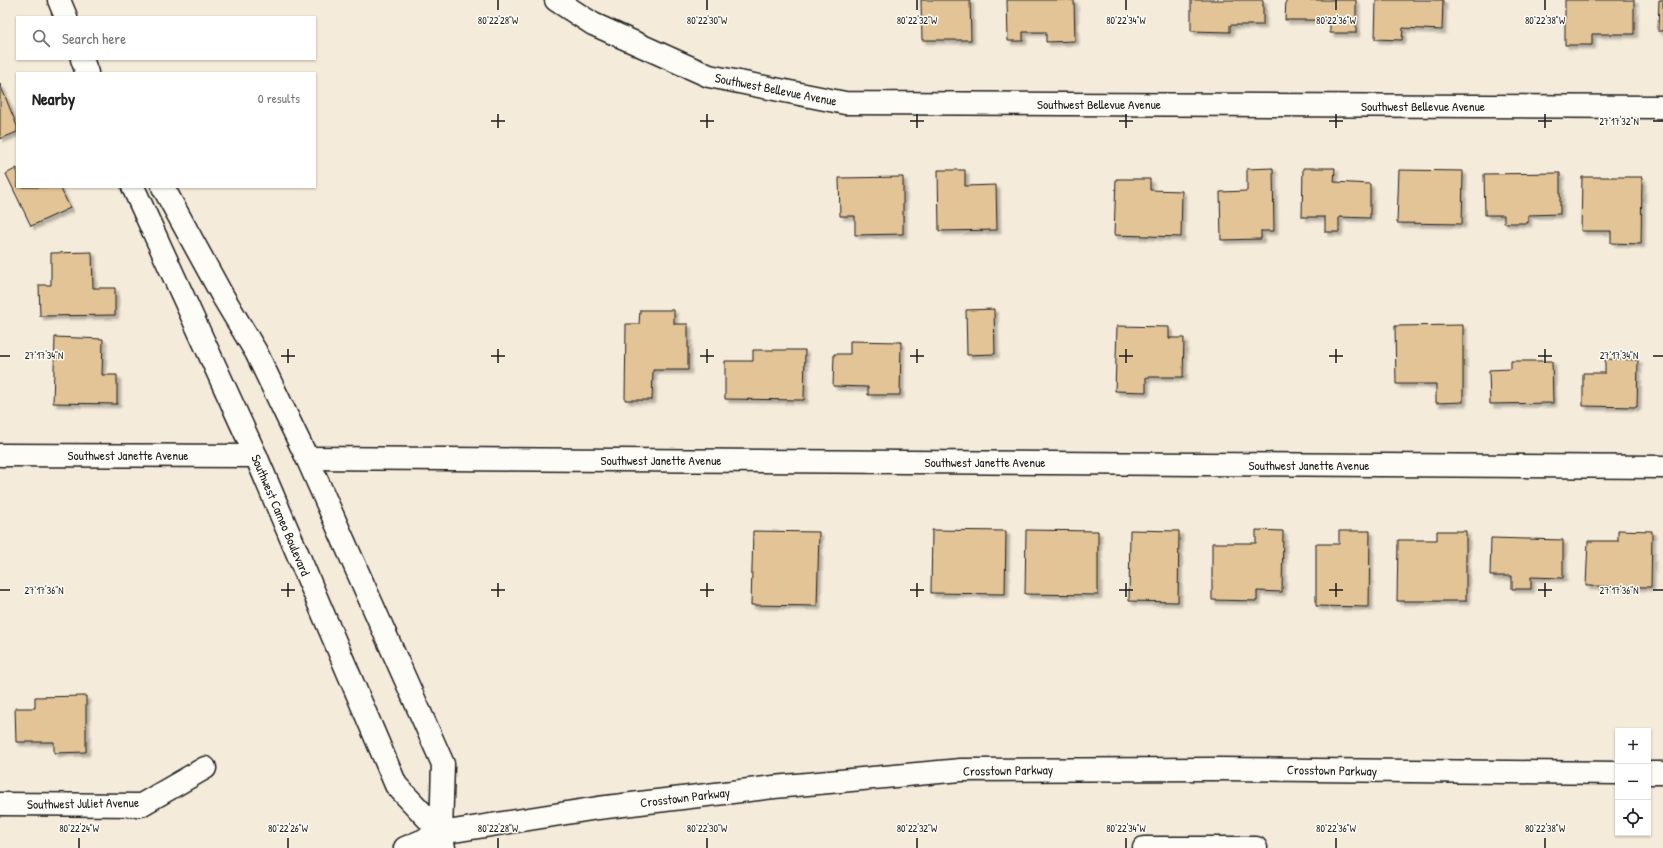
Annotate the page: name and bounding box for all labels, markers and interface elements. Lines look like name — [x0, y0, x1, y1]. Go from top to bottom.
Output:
text: 80°22'28"W — [478, 14, 519, 27]
text: 80°22'30"W — [687, 14, 728, 27]
text: 80°22'32"W — [897, 14, 938, 27]
text: 80°22'34"W — [1106, 14, 1147, 27]
text: 80°22'36"W — [1316, 14, 1357, 27]
text: 80°22'38"W — [1525, 14, 1566, 27]
search box — [16, 16, 316, 60]
icon: search — [30, 27, 52, 49]
text: Search here — [62, 28, 126, 49]
street label: Southwest Bellevue Avenue — [713, 68, 839, 110]
text: Nearby — [32, 87, 75, 110]
text: 0 results — [258, 89, 300, 107]
street label: Southwest Bellevue Avenue — [1037, 95, 1161, 113]
street label: Southwest Bellevue Avenue — [1361, 97, 1485, 115]
text: 27°17'32"N — [1599, 115, 1639, 128]
text: 27°17'34"N — [25, 349, 63, 362]
text: 27°17'34"N — [1600, 349, 1638, 362]
street label: Southwest Janette Avenue — [67, 446, 189, 464]
street label: Southwest Cameo Boulevard — [247, 451, 315, 579]
street label: Southwest Janette Avenue — [600, 451, 722, 469]
street label: Southwest Janette Avenue — [924, 453, 1046, 471]
street label: Southwest Janette Avenue — [1248, 456, 1370, 474]
text: 27°17'36"N — [25, 584, 64, 597]
text: 27°17'36"N — [1600, 584, 1639, 597]
map controls — [1615, 728, 1651, 836]
button: + — [1615, 728, 1651, 764]
street label: Crosstown Parkway — [963, 760, 1054, 780]
street label: Crosstown Parkway — [1287, 760, 1378, 780]
button: − — [1615, 764, 1651, 800]
street label: Crosstown Parkway — [639, 783, 731, 811]
street label: Southwest Juliet Avenue — [27, 793, 139, 813]
button: locate — [1615, 800, 1651, 836]
text: 80°22'24"W — [59, 822, 100, 835]
text: 80°22'26"W — [268, 822, 309, 835]
text: 80°22'28"W — [478, 822, 519, 835]
text: 80°22'30"W — [687, 822, 728, 835]
text: 80°22'32"W — [897, 822, 938, 835]
text: 80°22'34"W — [1106, 822, 1147, 835]
text: 80°22'36"W — [1316, 822, 1357, 835]
text: 80°22'38"W — [1525, 822, 1566, 835]

